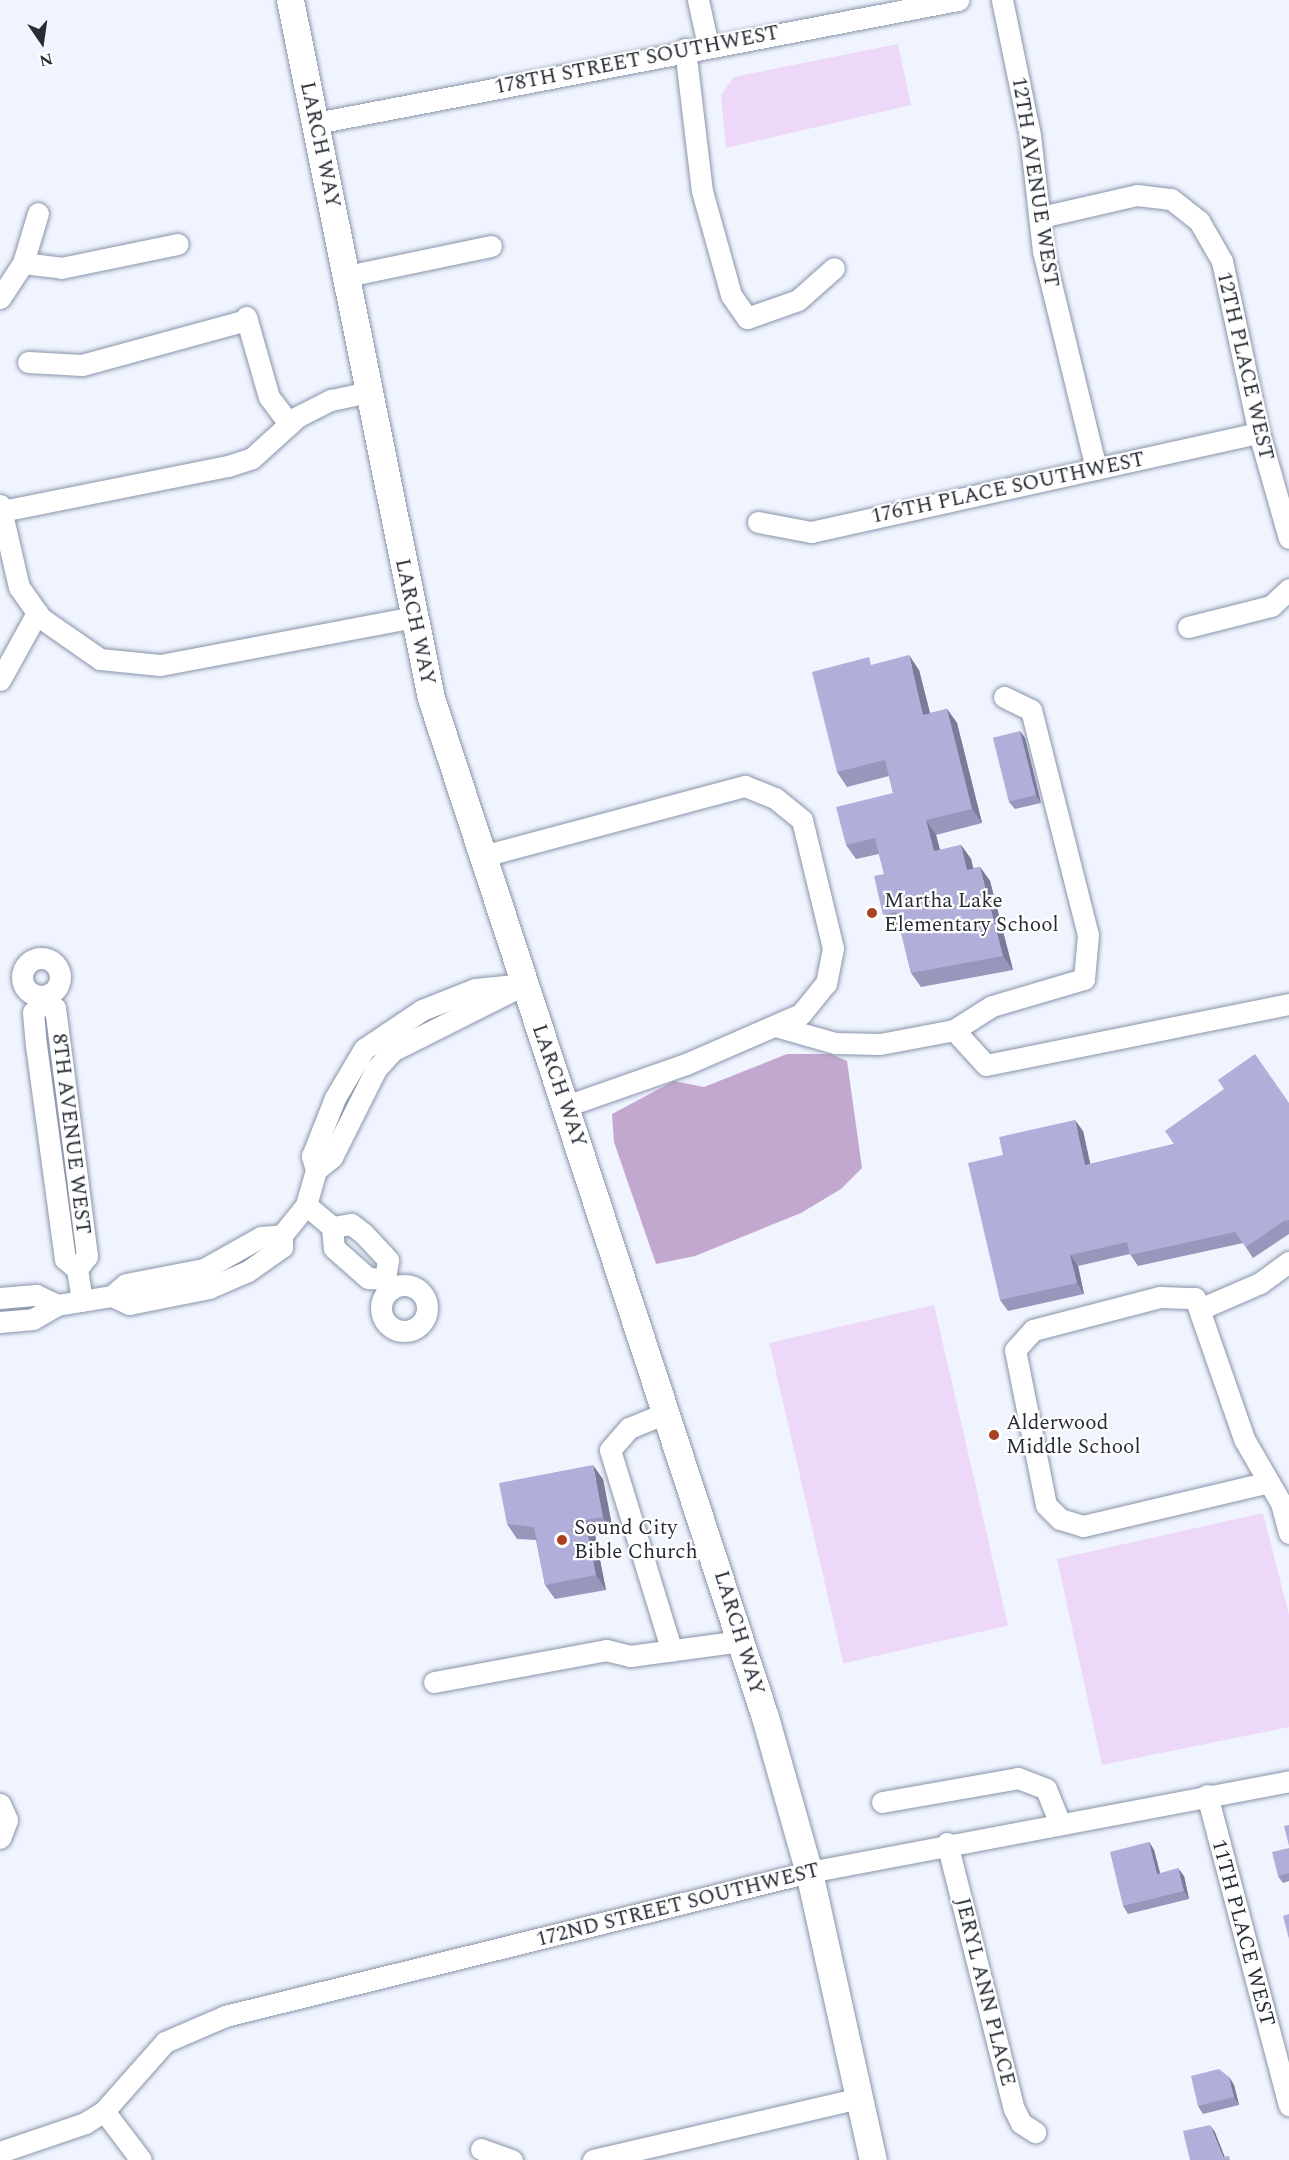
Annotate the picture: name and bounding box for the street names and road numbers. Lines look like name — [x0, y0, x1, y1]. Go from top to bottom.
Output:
street label: 178TH STREET SOUTHWEST — [492, 20, 782, 100]
street label: 12TH AVENUE WEST — [1006, 75, 1064, 289]
street label: LARCH WAY — [294, 79, 346, 211]
street label: 12TH PLACE WEST — [1211, 269, 1279, 463]
street label: 176TH PLACE SOUTHWEST — [869, 447, 1147, 529]
street label: LARCH WAY — [389, 556, 441, 688]
street label: LARCH WAY — [526, 1021, 592, 1151]
street label: 8TH AVENUE WEST — [46, 1032, 96, 1236]
street label: LARCH WAY — [708, 1568, 770, 1698]
street label: 11TH PLACE WEST — [1206, 1837, 1280, 2029]
street label: 172ND STREET SOUTHWEST — [534, 1858, 822, 1952]
street label: JERYL ANN PLACE — [949, 1895, 1021, 2089]

